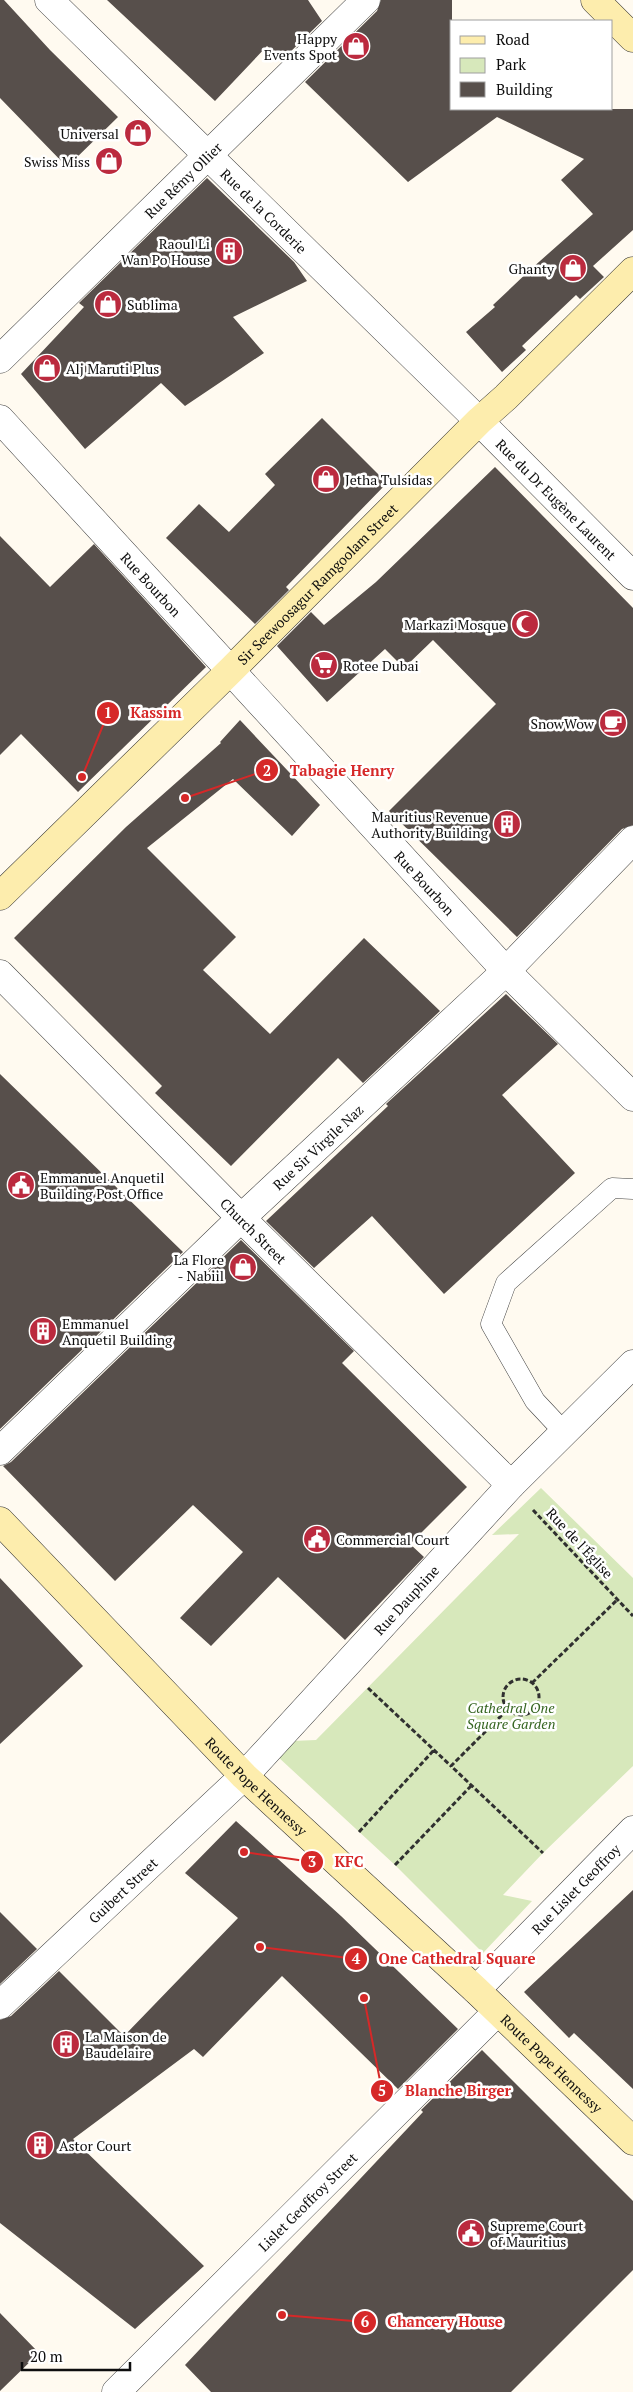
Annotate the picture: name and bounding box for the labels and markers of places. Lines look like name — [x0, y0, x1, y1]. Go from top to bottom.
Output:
place label: Happy Events Spot — [264, 29, 338, 64]
shop icon: Happy Events Spot — [341, 31, 371, 61]
shop icon: Universal — [123, 118, 153, 148]
place label: Universal — [60, 124, 119, 143]
shop icon: Swiss Miss — [94, 146, 124, 176]
place label: Swiss Miss — [24, 152, 90, 171]
place label: Raoul Li Wan Po House — [121, 234, 210, 269]
building icon: Raoul Li Wan Po House — [214, 236, 244, 266]
shop icon: Ghanty — [558, 253, 588, 283]
place label: Ghanty — [509, 259, 555, 278]
shop icon: Sublima — [93, 289, 123, 319]
place label: Sublima — [127, 295, 178, 314]
shop icon: Alj Maruti Plus — [32, 353, 62, 383]
place label: Alj Maruti Plus — [66, 359, 159, 378]
shop icon: Jetha Tulsidas — [311, 464, 341, 494]
place label: Jetha Tulsidas — [345, 470, 432, 489]
mosque icon: Markazi Mosque — [510, 609, 540, 639]
place label: Markazi Mosque — [404, 615, 506, 634]
supermarket icon: Rotee Dubai — [309, 650, 339, 680]
place label: Rotee Dubai — [343, 656, 419, 675]
callout: Kassim — [95, 698, 192, 728]
cafe icon: SnowWow — [598, 708, 628, 738]
place label: SnowWow — [530, 714, 595, 733]
callout: Tabagie Henry — [255, 755, 404, 785]
place label: Mauritius Revenue Authority Building — [371, 807, 489, 842]
building icon: Mauritius Revenue Authority Building — [492, 809, 522, 839]
place label: Emmanuel Anquetil Building Post Office — [40, 1168, 164, 1203]
public building icon: Emmanuel Anquetil Building Post Office — [6, 1170, 36, 1200]
place label: La Flore - Nabiil — [174, 1250, 224, 1285]
shop icon: La Flore - Nabiil — [228, 1252, 258, 1282]
place label: Emmanuel Anquetil Building — [62, 1314, 173, 1349]
building icon: Emmanuel Anquetil Building — [28, 1316, 58, 1346]
public building icon: Commercial Court — [302, 1524, 332, 1554]
place label: Commercial Court — [336, 1530, 450, 1549]
callout: KFC — [300, 1847, 374, 1877]
callout: One Cathedral Square — [344, 1944, 546, 1974]
place label: La Maison de Baudelaire — [85, 2027, 167, 2062]
building icon: La Maison de Baudelaire — [51, 2029, 81, 2059]
callout: Blanche Birger — [370, 2076, 521, 2106]
building icon: Astor Court — [25, 2130, 55, 2160]
place label: Astor Court — [59, 2136, 132, 2155]
place label: Supreme Court of Mauritius — [490, 2216, 584, 2251]
public building icon: Supreme Court of Mauritius — [456, 2218, 486, 2248]
callout: Chancery House — [352, 2307, 513, 2337]

